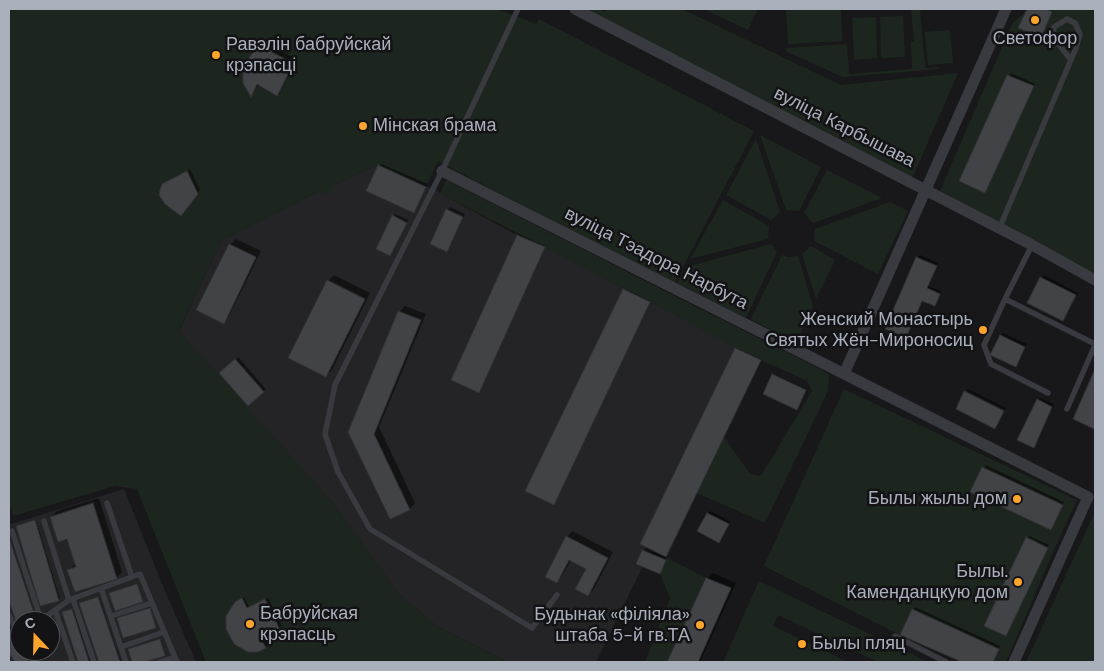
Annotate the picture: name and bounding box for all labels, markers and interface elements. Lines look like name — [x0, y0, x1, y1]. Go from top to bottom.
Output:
marker: Светофор — [1029, 14, 1041, 26]
place label: Светофор — [993, 28, 1077, 50]
place label: Равэлін бабруйскай крэпасці — [226, 34, 391, 76]
marker: Равэлін бабруйскай крэпасці — [210, 49, 222, 61]
street label: вуліца Карбышава — [770, 83, 918, 173]
place label: Мінская брама — [373, 115, 496, 137]
marker: Мінская брама — [357, 120, 369, 132]
street label: вуліца Тэадора Нарбута — [561, 203, 751, 315]
place label: Женский Монастырь Святых Жён-Мироносиц — [765, 309, 973, 352]
marker: Женский Монастырь Святых Жён-Мироносиц — [977, 324, 989, 336]
place label: Былы жылы дом — [868, 488, 1007, 510]
marker: Былы жылы дом — [1011, 493, 1023, 505]
place label: Былы. Каменданцкую дом — [846, 561, 1008, 604]
marker: Былы. Каменданцкую дом — [1012, 576, 1024, 588]
place label: Бабруйская крэпасць — [260, 603, 358, 646]
place label: Будынак «філіяла» штаба 5-й гв.ТА — [534, 604, 690, 646]
north arrow — [10, 611, 60, 661]
text: С — [22, 613, 38, 633]
marker: Бабруйская крэпасць — [244, 618, 256, 630]
marker: Будынак «філіяла» штаба 5-й гв.ТА — [694, 619, 706, 631]
place label: Былы пляц — [812, 633, 905, 655]
marker: Былы пляц — [796, 638, 808, 650]

